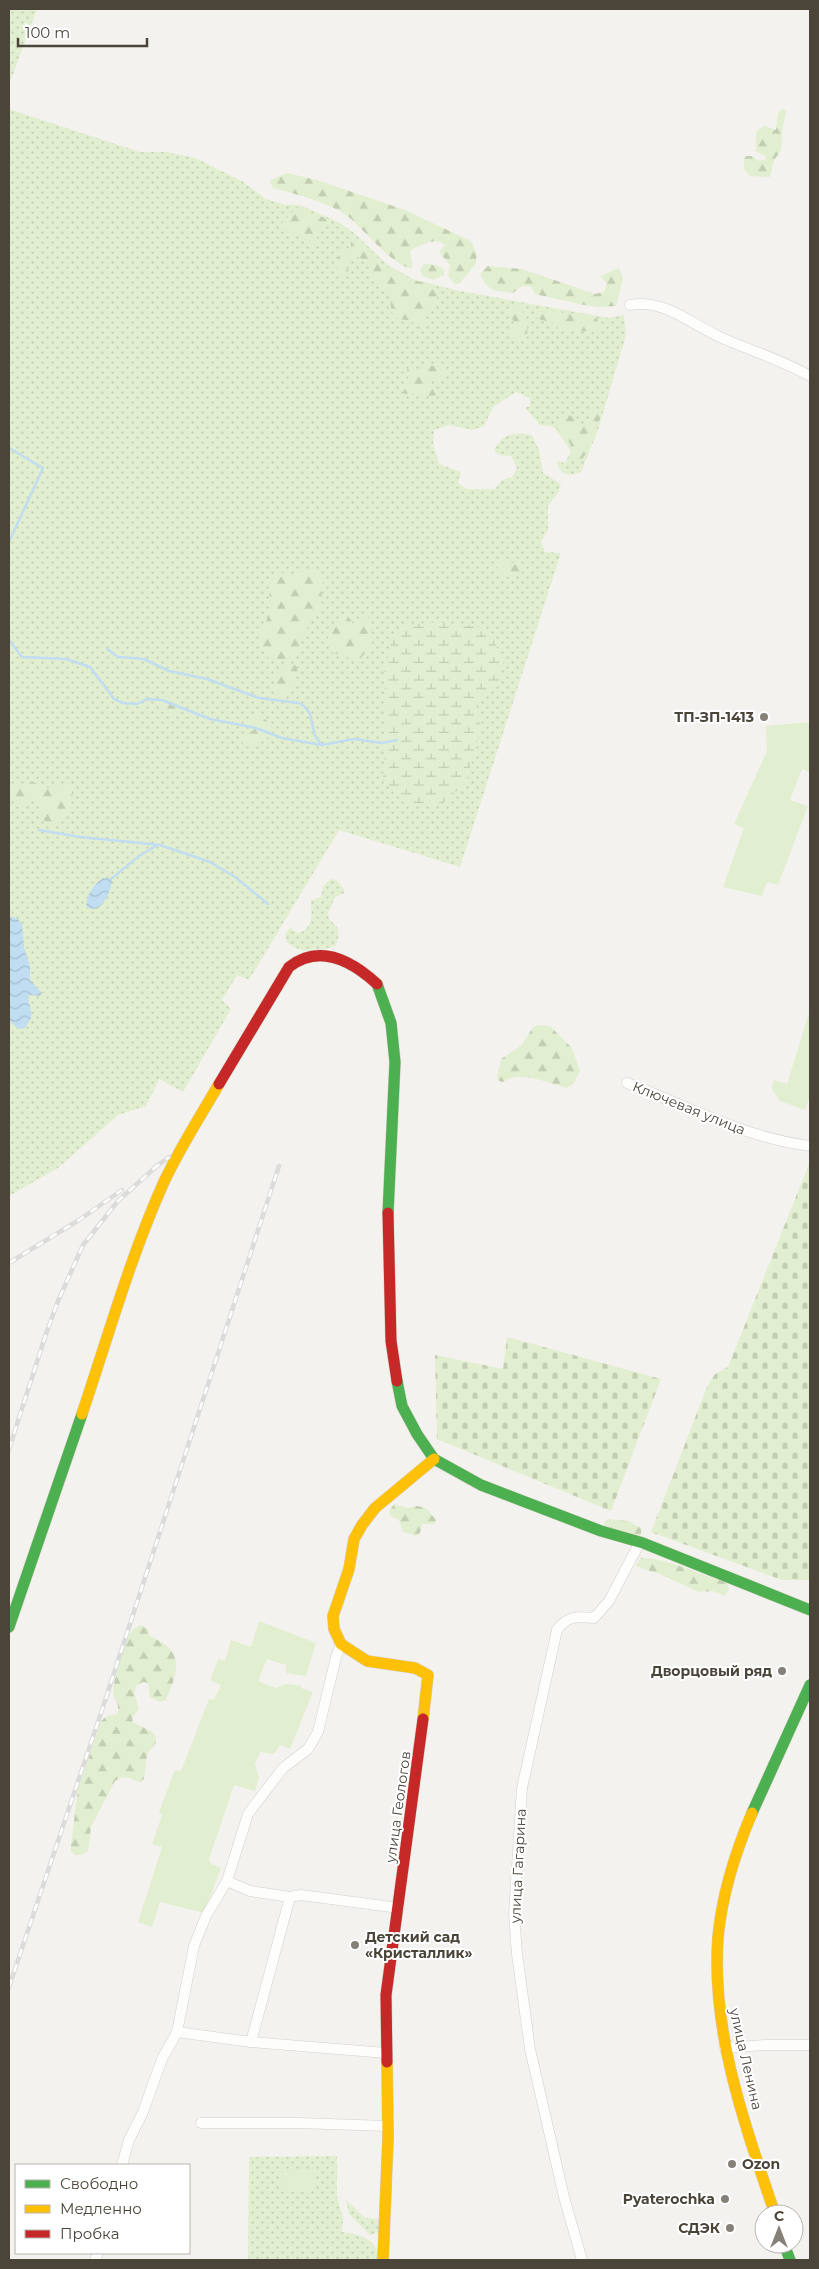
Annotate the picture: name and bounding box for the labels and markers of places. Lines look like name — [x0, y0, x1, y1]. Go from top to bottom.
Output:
place label: ТП-ЗП-1413 — [674, 708, 754, 726]
marker: ТП-ЗП-1413 — [758, 711, 770, 723]
place label: Дворцовый ряд — [651, 1662, 772, 1680]
marker: Дворцовый ряд — [776, 1665, 788, 1677]
place label: Детский сад «Кристаллик» — [365, 1928, 473, 1962]
marker: Детский сад «Кристаллик» — [349, 1939, 361, 1951]
place label: Ozon — [742, 2155, 780, 2173]
marker: Ozon — [726, 2158, 738, 2170]
place label: Pyaterochka — [623, 2190, 715, 2208]
marker: Pyaterochka — [719, 2193, 731, 2205]
place label: СДЭК — [678, 2219, 721, 2237]
marker: СДЭК — [724, 2222, 736, 2234]

